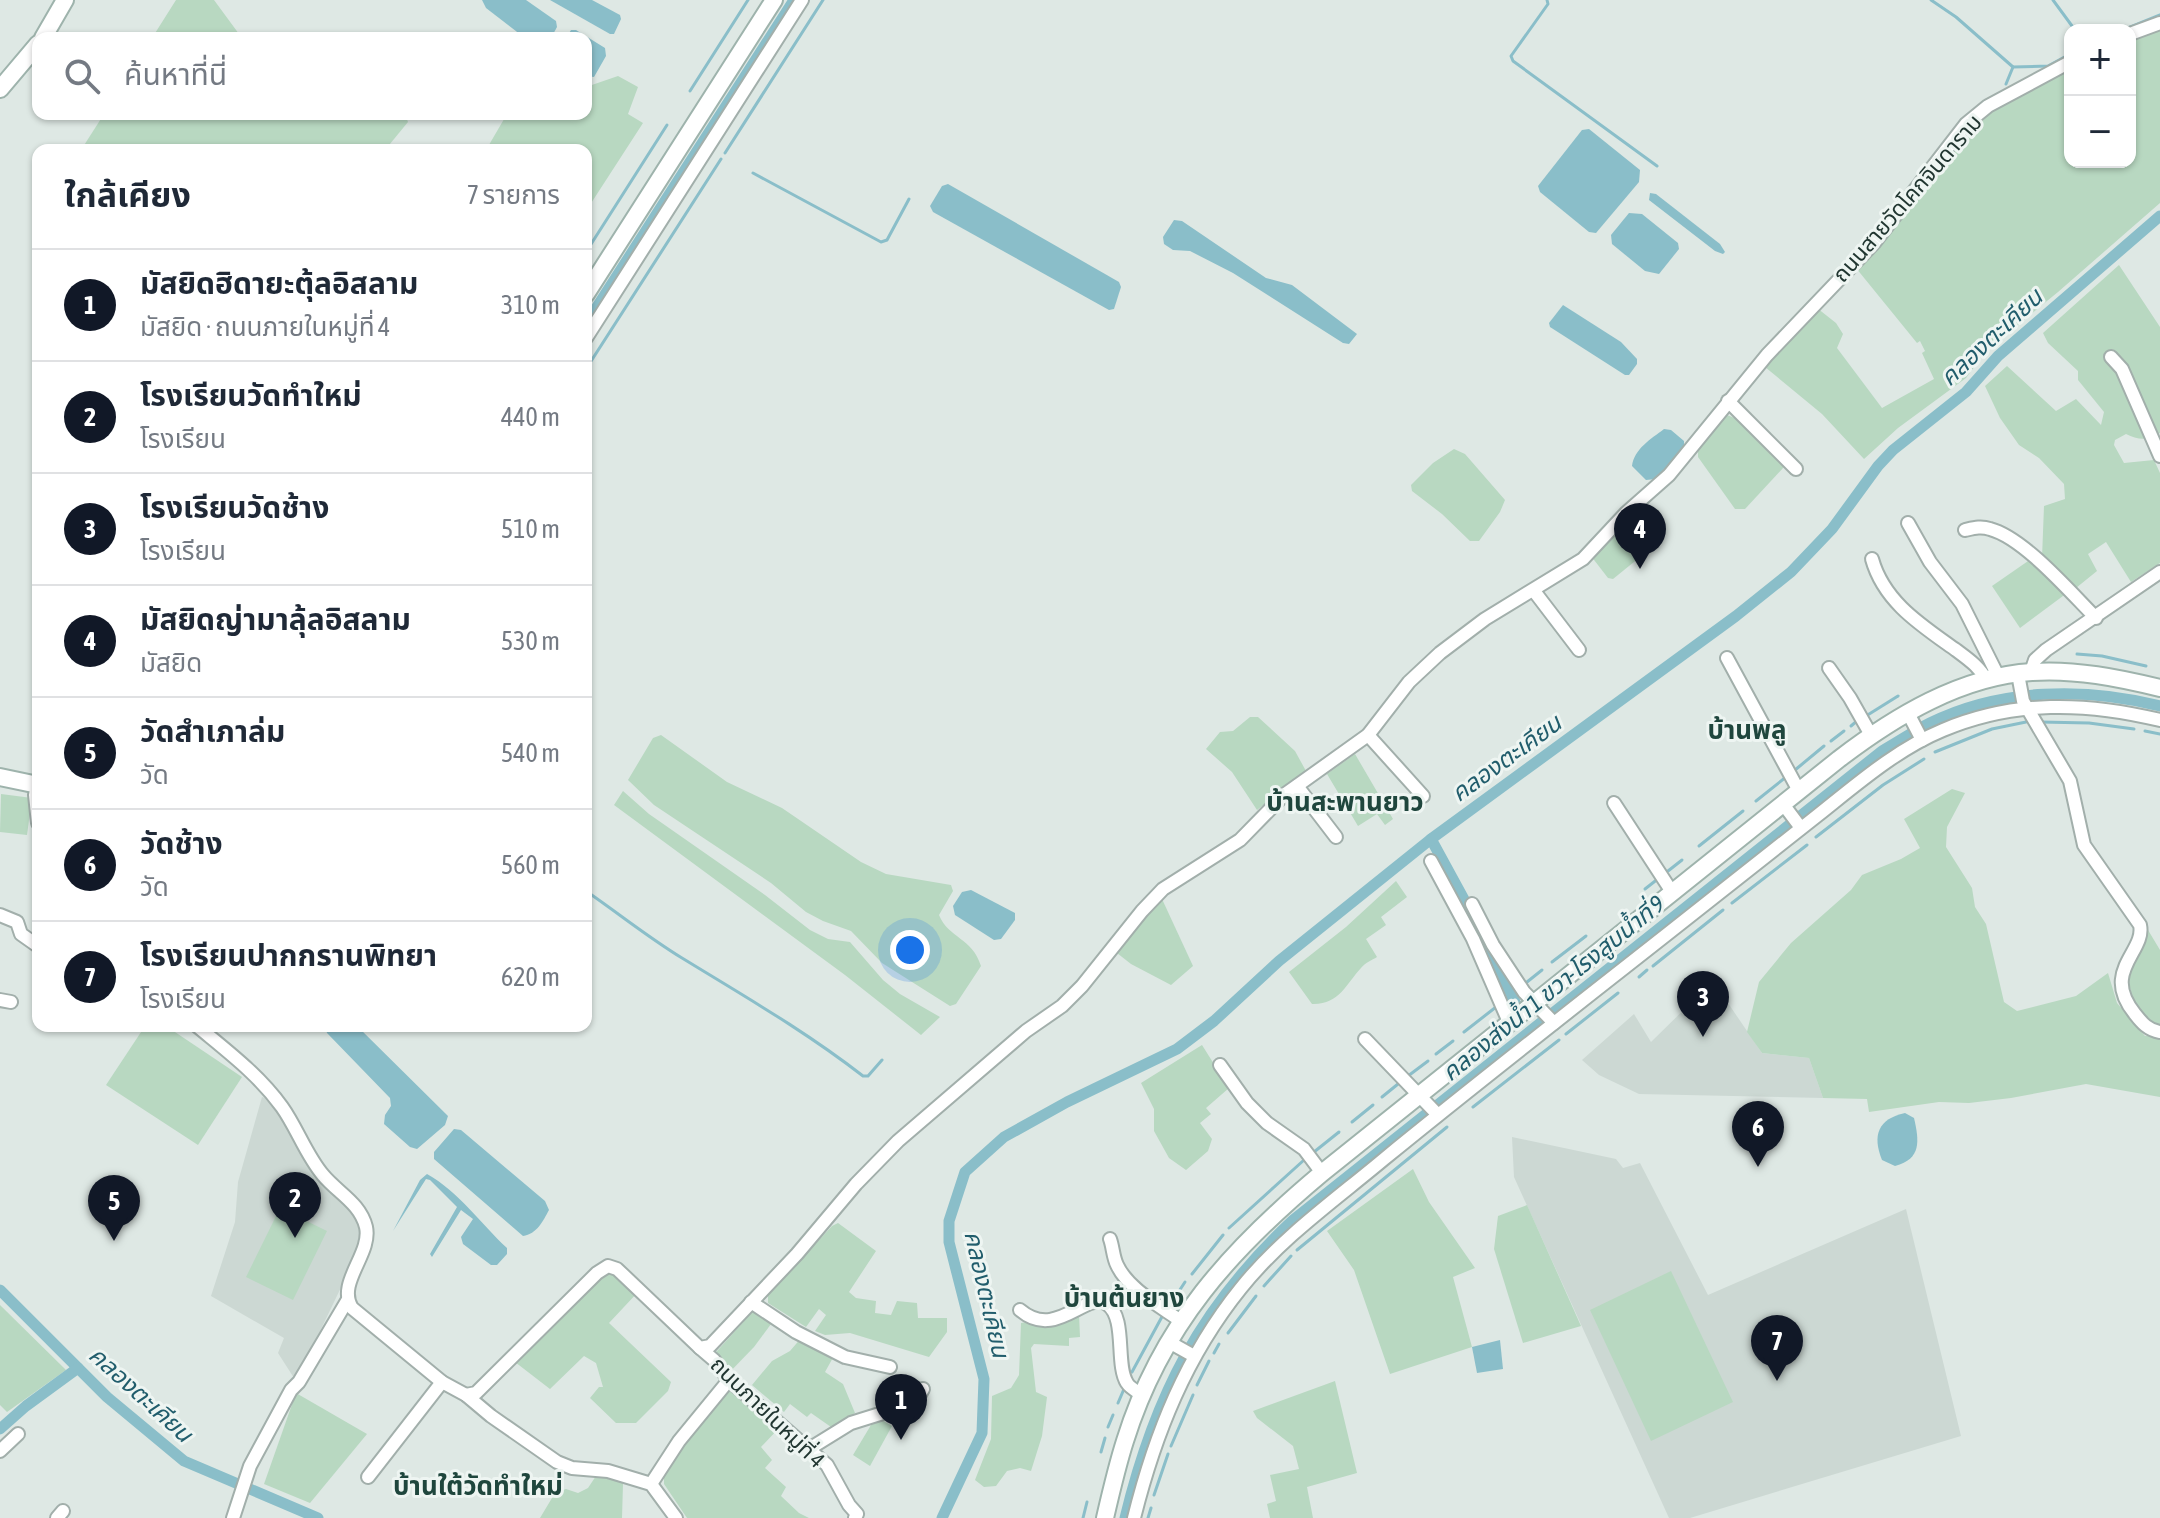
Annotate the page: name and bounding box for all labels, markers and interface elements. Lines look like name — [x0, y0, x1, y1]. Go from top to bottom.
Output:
map controls — [2064, 24, 2136, 168]
button: + — [2064, 24, 2136, 96]
search box — [32, 32, 592, 120]
icon: search — [60, 54, 104, 98]
text: ค้นหาที่นี่ — [124, 57, 227, 91]
button: − — [2064, 96, 2136, 168]
street label: ถนนสายวัดโคกจินดาราม — [1827, 109, 1987, 287]
text: ใกล้เคียง — [64, 175, 191, 214]
text: 7 รายการ — [467, 180, 560, 210]
text: มัสยิดฮิดายะตุ้ลอิสลาม — [140, 266, 418, 300]
water label: คลองตะเคียน — [1935, 282, 2048, 391]
text: 1 — [84, 290, 96, 320]
text: 310 m — [501, 290, 560, 320]
text: มัสยิด · ถนนภายในหมู่ที่ 4 — [140, 312, 390, 342]
text: โรงเรียนวัดทำใหม่ — [140, 378, 362, 412]
text: 2 — [84, 402, 96, 432]
text: 440 m — [501, 402, 560, 432]
text: โรงเรียน — [140, 424, 226, 454]
text: โรงเรียนวัดช้าง — [140, 490, 329, 524]
pin: 4 — [1614, 503, 1666, 569]
text: 3 — [84, 514, 96, 544]
text: 510 m — [501, 514, 560, 544]
text: โรงเรียน — [140, 536, 226, 566]
text: มัสยิดญ่ามาลุ้ลอิสลาม — [140, 602, 411, 636]
text: 4 — [84, 626, 96, 656]
text: 530 m — [501, 626, 560, 656]
text: มัสยิด — [140, 648, 202, 678]
water label: คลองตะเคียน — [1446, 708, 1567, 807]
text: วัดสำเภาล่ม — [140, 714, 285, 748]
district label: บ้านพลู — [1707, 715, 1787, 746]
text: 5 — [84, 738, 96, 768]
text: 540 m — [501, 738, 560, 768]
text: วัด — [140, 760, 169, 790]
district label: บ้านสะพานยาว — [1266, 787, 1424, 817]
text: วัดช้าง — [140, 826, 223, 860]
text: 6 — [84, 850, 96, 880]
text: 560 m — [501, 850, 560, 880]
text: วัด — [140, 872, 169, 902]
water label: คลองส่งน้ำ 1 ขวา-โรงสูบน้ำที่ 9 — [1434, 888, 1671, 1088]
your location — [890, 930, 930, 970]
text: โรงเรียนปากกรานพิทยา — [140, 938, 437, 972]
text: 7 — [84, 962, 96, 992]
text: 620 m — [501, 962, 560, 992]
pin: 3 — [1677, 971, 1729, 1037]
text: โรงเรียน — [140, 984, 226, 1014]
pin: 6 — [1732, 1101, 1784, 1167]
pin: 2 — [269, 1172, 321, 1238]
pin: 5 — [88, 1175, 140, 1241]
water label: คลองตะเคียน — [959, 1228, 1015, 1361]
district label: บ้านต้นยาง — [1064, 1283, 1184, 1313]
pin: 7 — [1751, 1315, 1803, 1381]
water label: คลองตะเคียน — [84, 1341, 199, 1448]
street label: ถนนภายในหมู่ที่ 4 — [705, 1350, 832, 1474]
pin: 1 — [875, 1374, 927, 1440]
district label: บ้านใต้วัดทำใหม่ — [393, 1471, 563, 1501]

